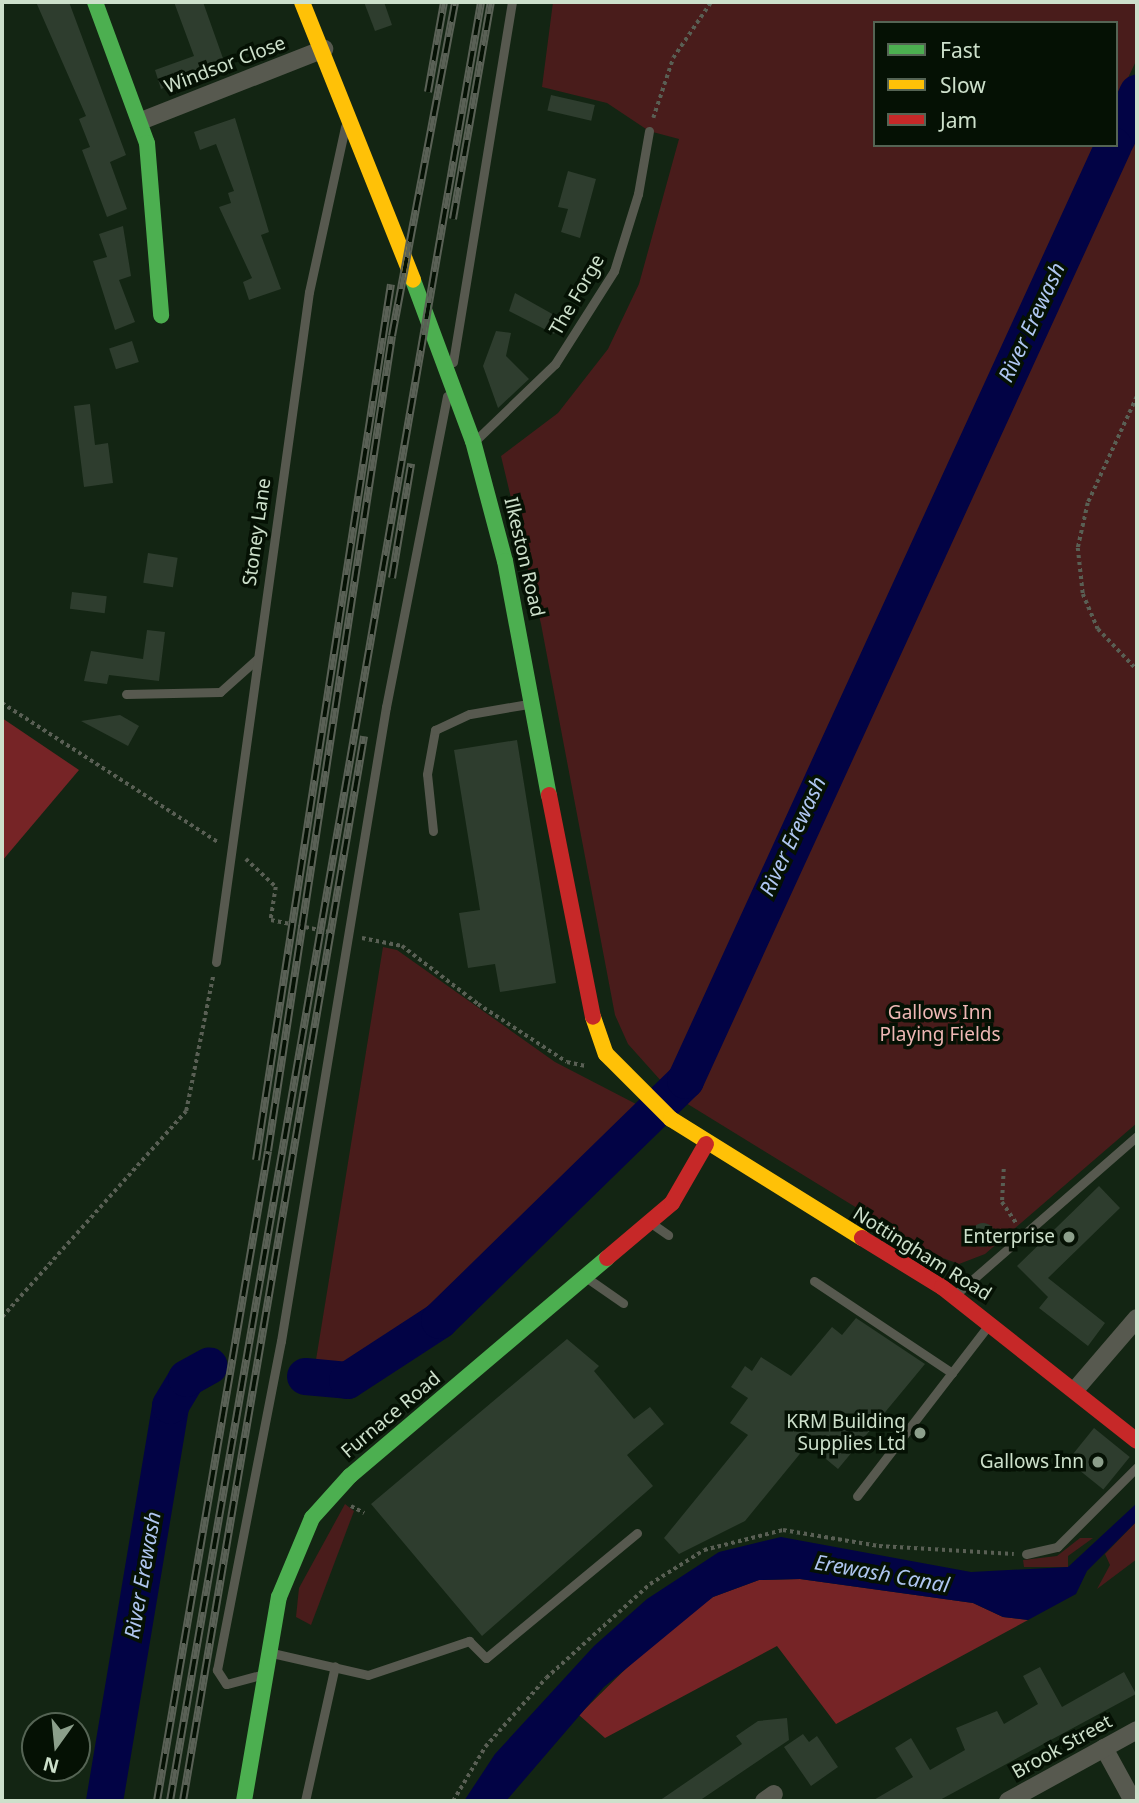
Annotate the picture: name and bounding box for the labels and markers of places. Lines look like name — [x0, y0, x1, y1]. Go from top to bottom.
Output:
place label: Enterprise — [963, 1226, 1055, 1248]
marker: Enterprise — [1061, 1229, 1077, 1245]
place label: KRM Building Supplies Ltd — [786, 1411, 906, 1455]
marker: KRM Building Supplies Ltd — [912, 1425, 928, 1441]
place label: Gallows Inn — [980, 1451, 1084, 1473]
marker: Gallows Inn — [1090, 1454, 1106, 1470]

